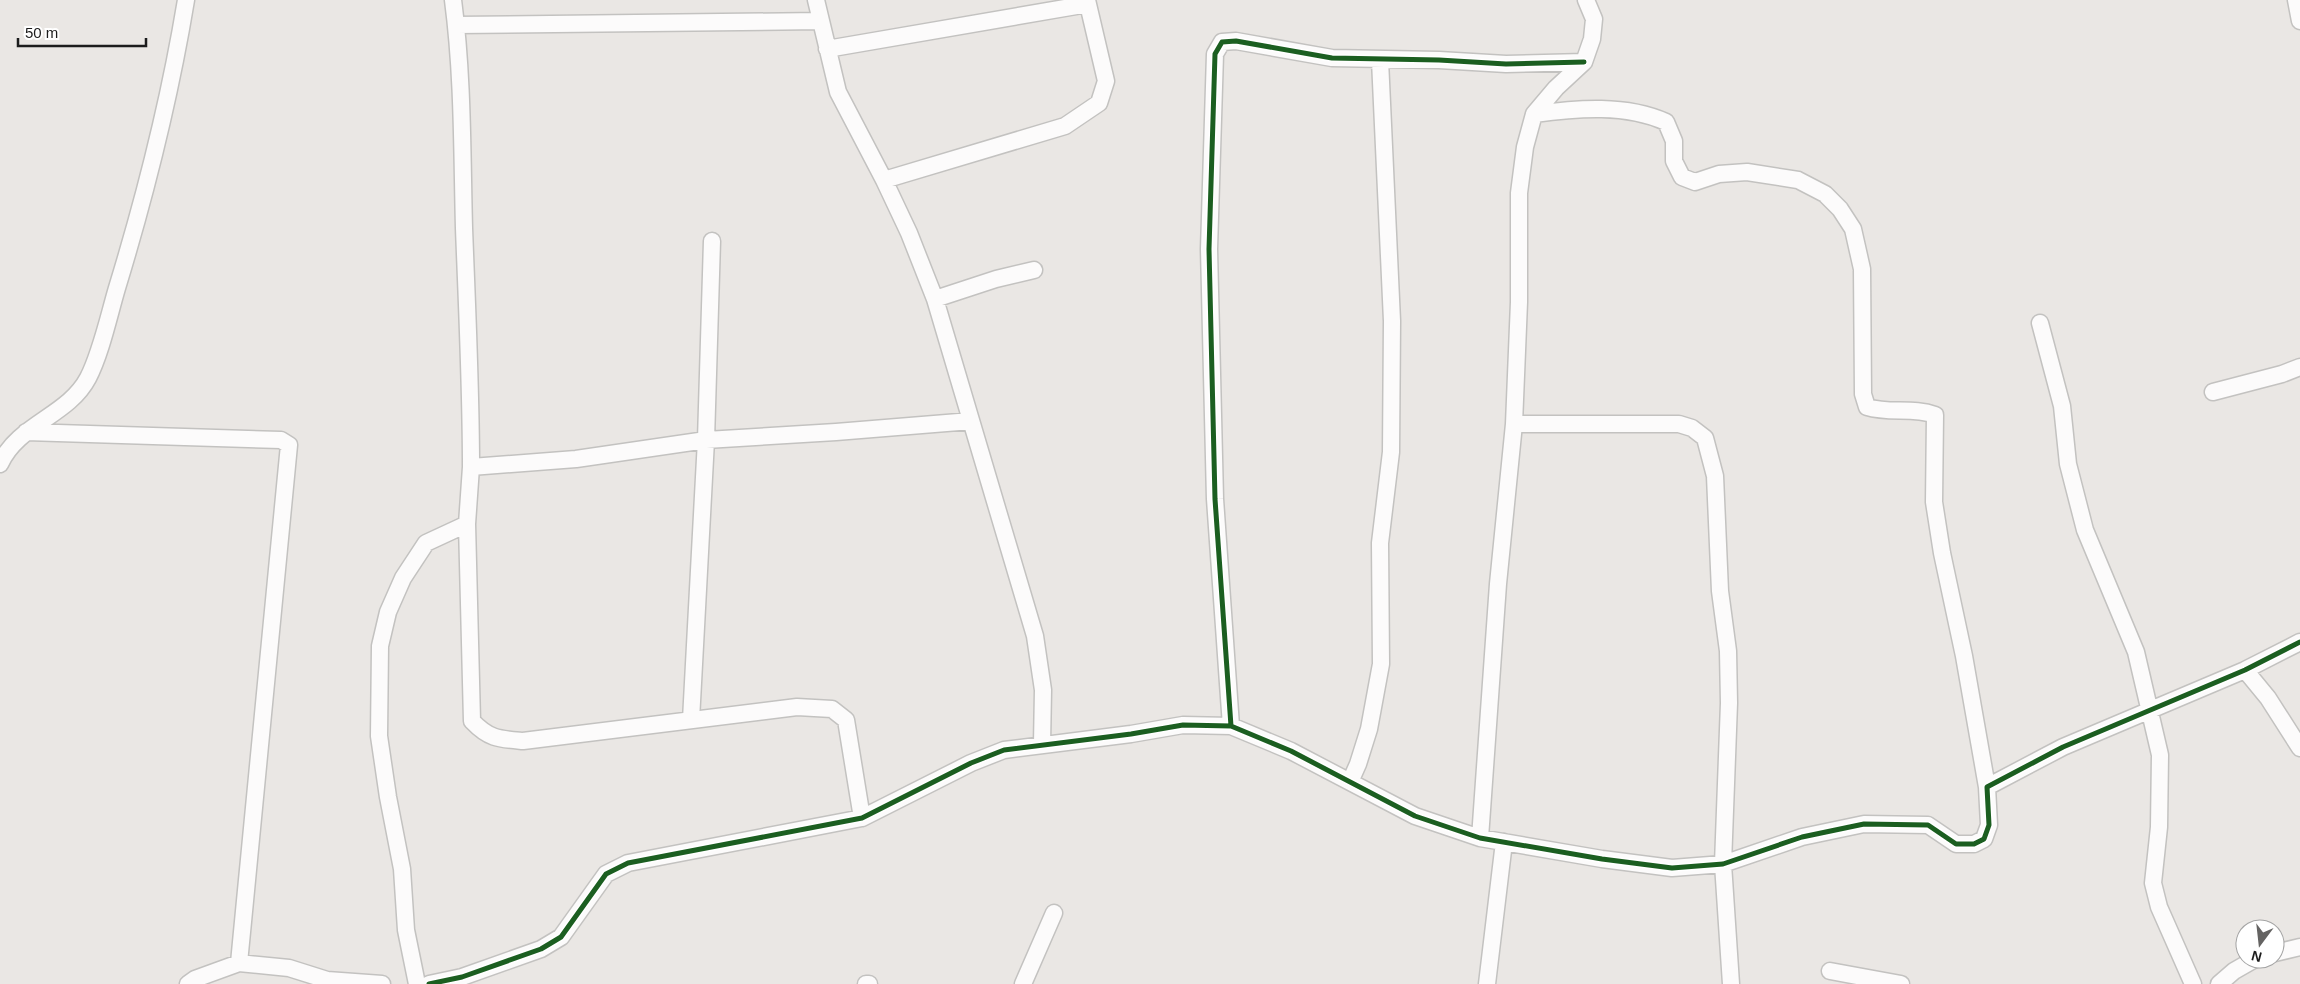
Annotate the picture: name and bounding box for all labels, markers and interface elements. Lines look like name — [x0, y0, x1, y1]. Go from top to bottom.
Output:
scale bar — [18, 15, 145, 47]
text: 50 m — [25, 24, 58, 41]
north arrow — [2235, 919, 2285, 969]
text: N — [2250, 948, 2264, 966]

